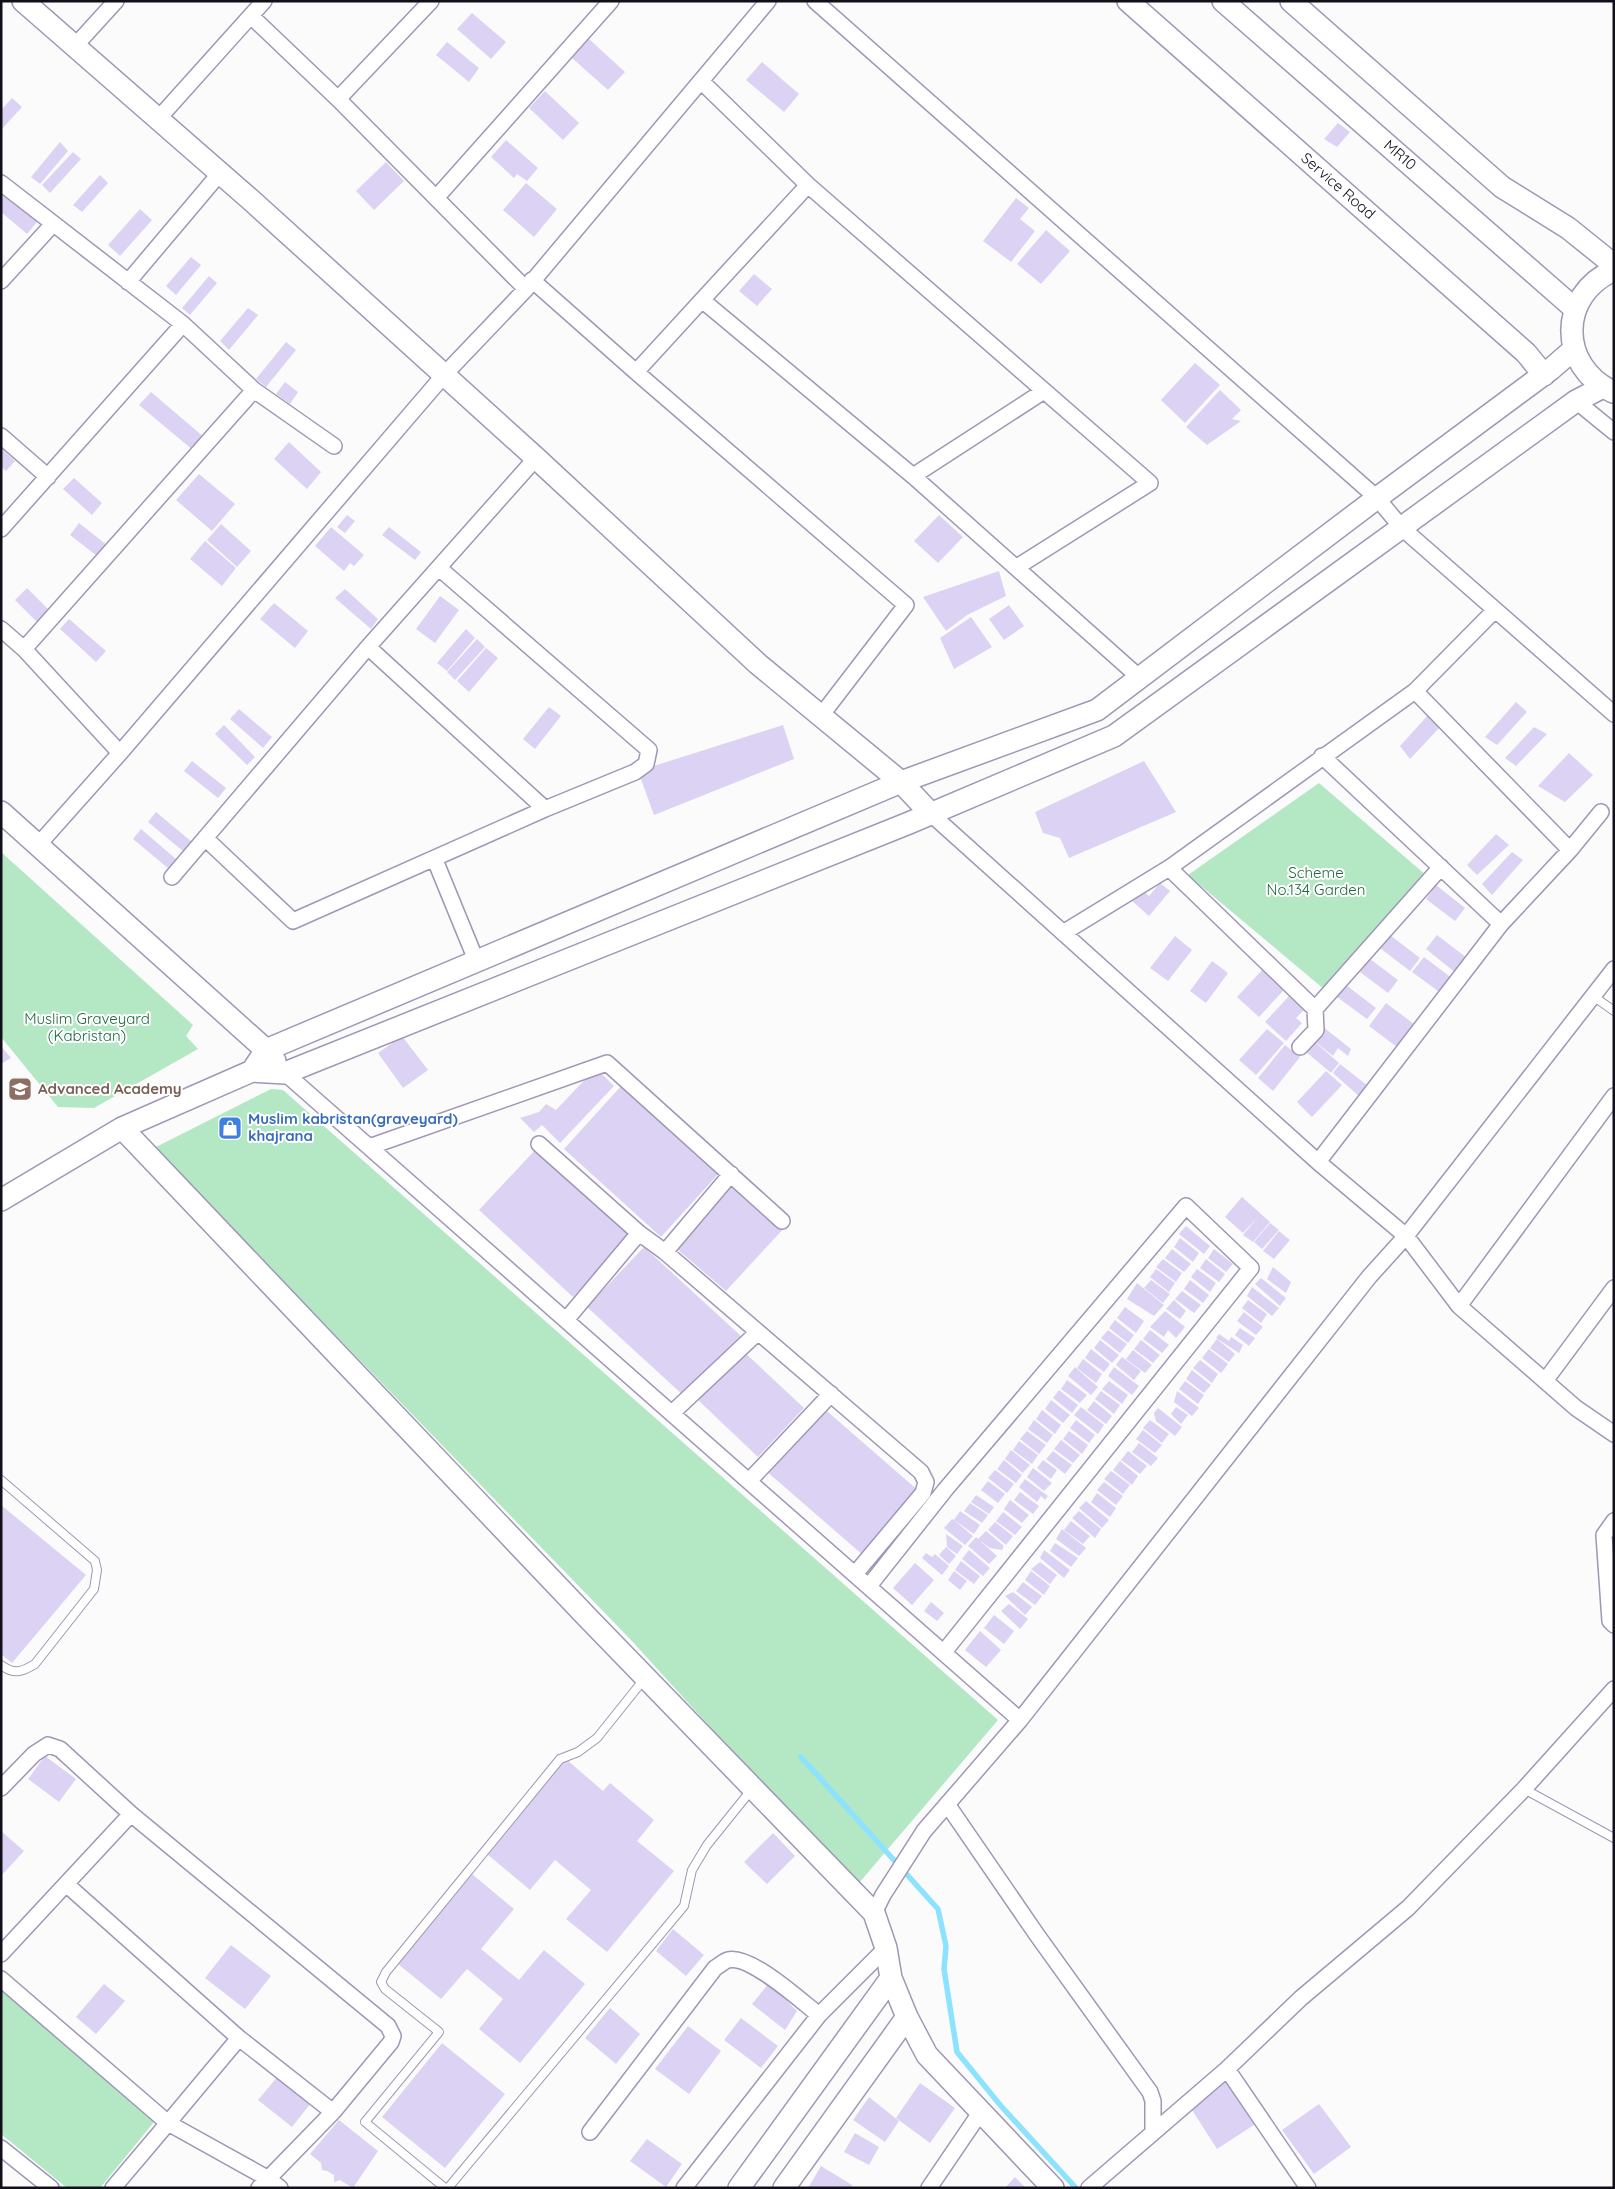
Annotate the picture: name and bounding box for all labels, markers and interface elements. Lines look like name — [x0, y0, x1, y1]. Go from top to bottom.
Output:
street label: MR10 — [1380, 135, 1421, 174]
street label: Service Road — [1297, 148, 1379, 223]
park label: Scheme No.134 Garden — [1267, 863, 1365, 899]
park label: Muslim Graveyard (Kabristan) — [24, 1009, 150, 1045]
school or university icon: Advanced Academy — [7, 1076, 33, 1102]
place label: Advanced Academy — [38, 1079, 182, 1098]
place label: Muslim kabristan(graveyard) khajrana — [248, 1109, 458, 1145]
shop icon: Muslim kabristan(graveyard) khajrana — [217, 1115, 243, 1141]

